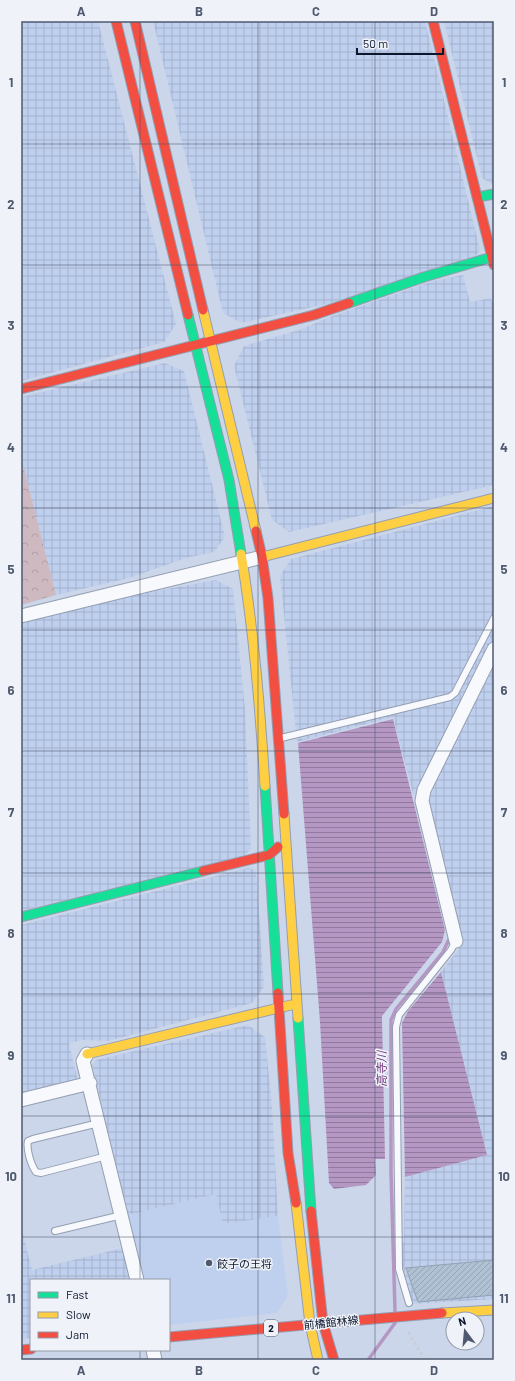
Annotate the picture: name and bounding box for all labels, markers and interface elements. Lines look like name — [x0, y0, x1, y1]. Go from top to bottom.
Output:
text: A — [77, 3, 86, 19]
text: B — [195, 3, 203, 19]
text: C — [312, 3, 320, 19]
text: D — [430, 3, 438, 19]
scale bar — [357, 30, 443, 56]
text: 50 m — [363, 36, 388, 50]
text: 1 — [9, 74, 13, 90]
text: 1 — [502, 74, 506, 90]
text: 2 — [7, 196, 15, 212]
text: 2 — [500, 196, 508, 212]
text: 3 — [7, 317, 15, 333]
text: 3 — [500, 317, 508, 333]
text: 4 — [7, 439, 15, 455]
text: 4 — [500, 439, 508, 455]
text: 5 — [7, 561, 15, 577]
text: 5 — [500, 561, 508, 577]
text: 6 — [8, 682, 15, 698]
text: 6 — [501, 682, 508, 698]
text: 7 — [8, 804, 15, 820]
text: 7 — [501, 804, 508, 820]
text: 8 — [7, 925, 15, 941]
text: 8 — [500, 925, 508, 941]
text: 9 — [8, 1047, 15, 1063]
text: 9 — [501, 1047, 508, 1063]
water label: 高寺川 — [374, 1049, 388, 1087]
text: 10 — [5, 1168, 17, 1184]
text: 10 — [498, 1168, 510, 1184]
place label: 餃子の王将 — [217, 1257, 272, 1270]
marker: 餃子の王将 — [204, 1258, 214, 1268]
legend — [30, 1279, 170, 1351]
text: Fast — [66, 1287, 89, 1301]
text: 11 — [6, 1290, 16, 1306]
text: 11 — [499, 1290, 509, 1306]
text: Slow — [66, 1307, 91, 1321]
north arrow — [445, 1311, 485, 1351]
street label: 前橋館林線 — [303, 1313, 359, 1331]
text: N — [457, 1314, 467, 1328]
road number: 2 — [264, 1320, 278, 1336]
text: Jam — [66, 1327, 89, 1341]
text: A — [77, 1362, 86, 1378]
text: B — [195, 1362, 203, 1378]
text: C — [312, 1362, 320, 1378]
text: D — [430, 1362, 438, 1378]

